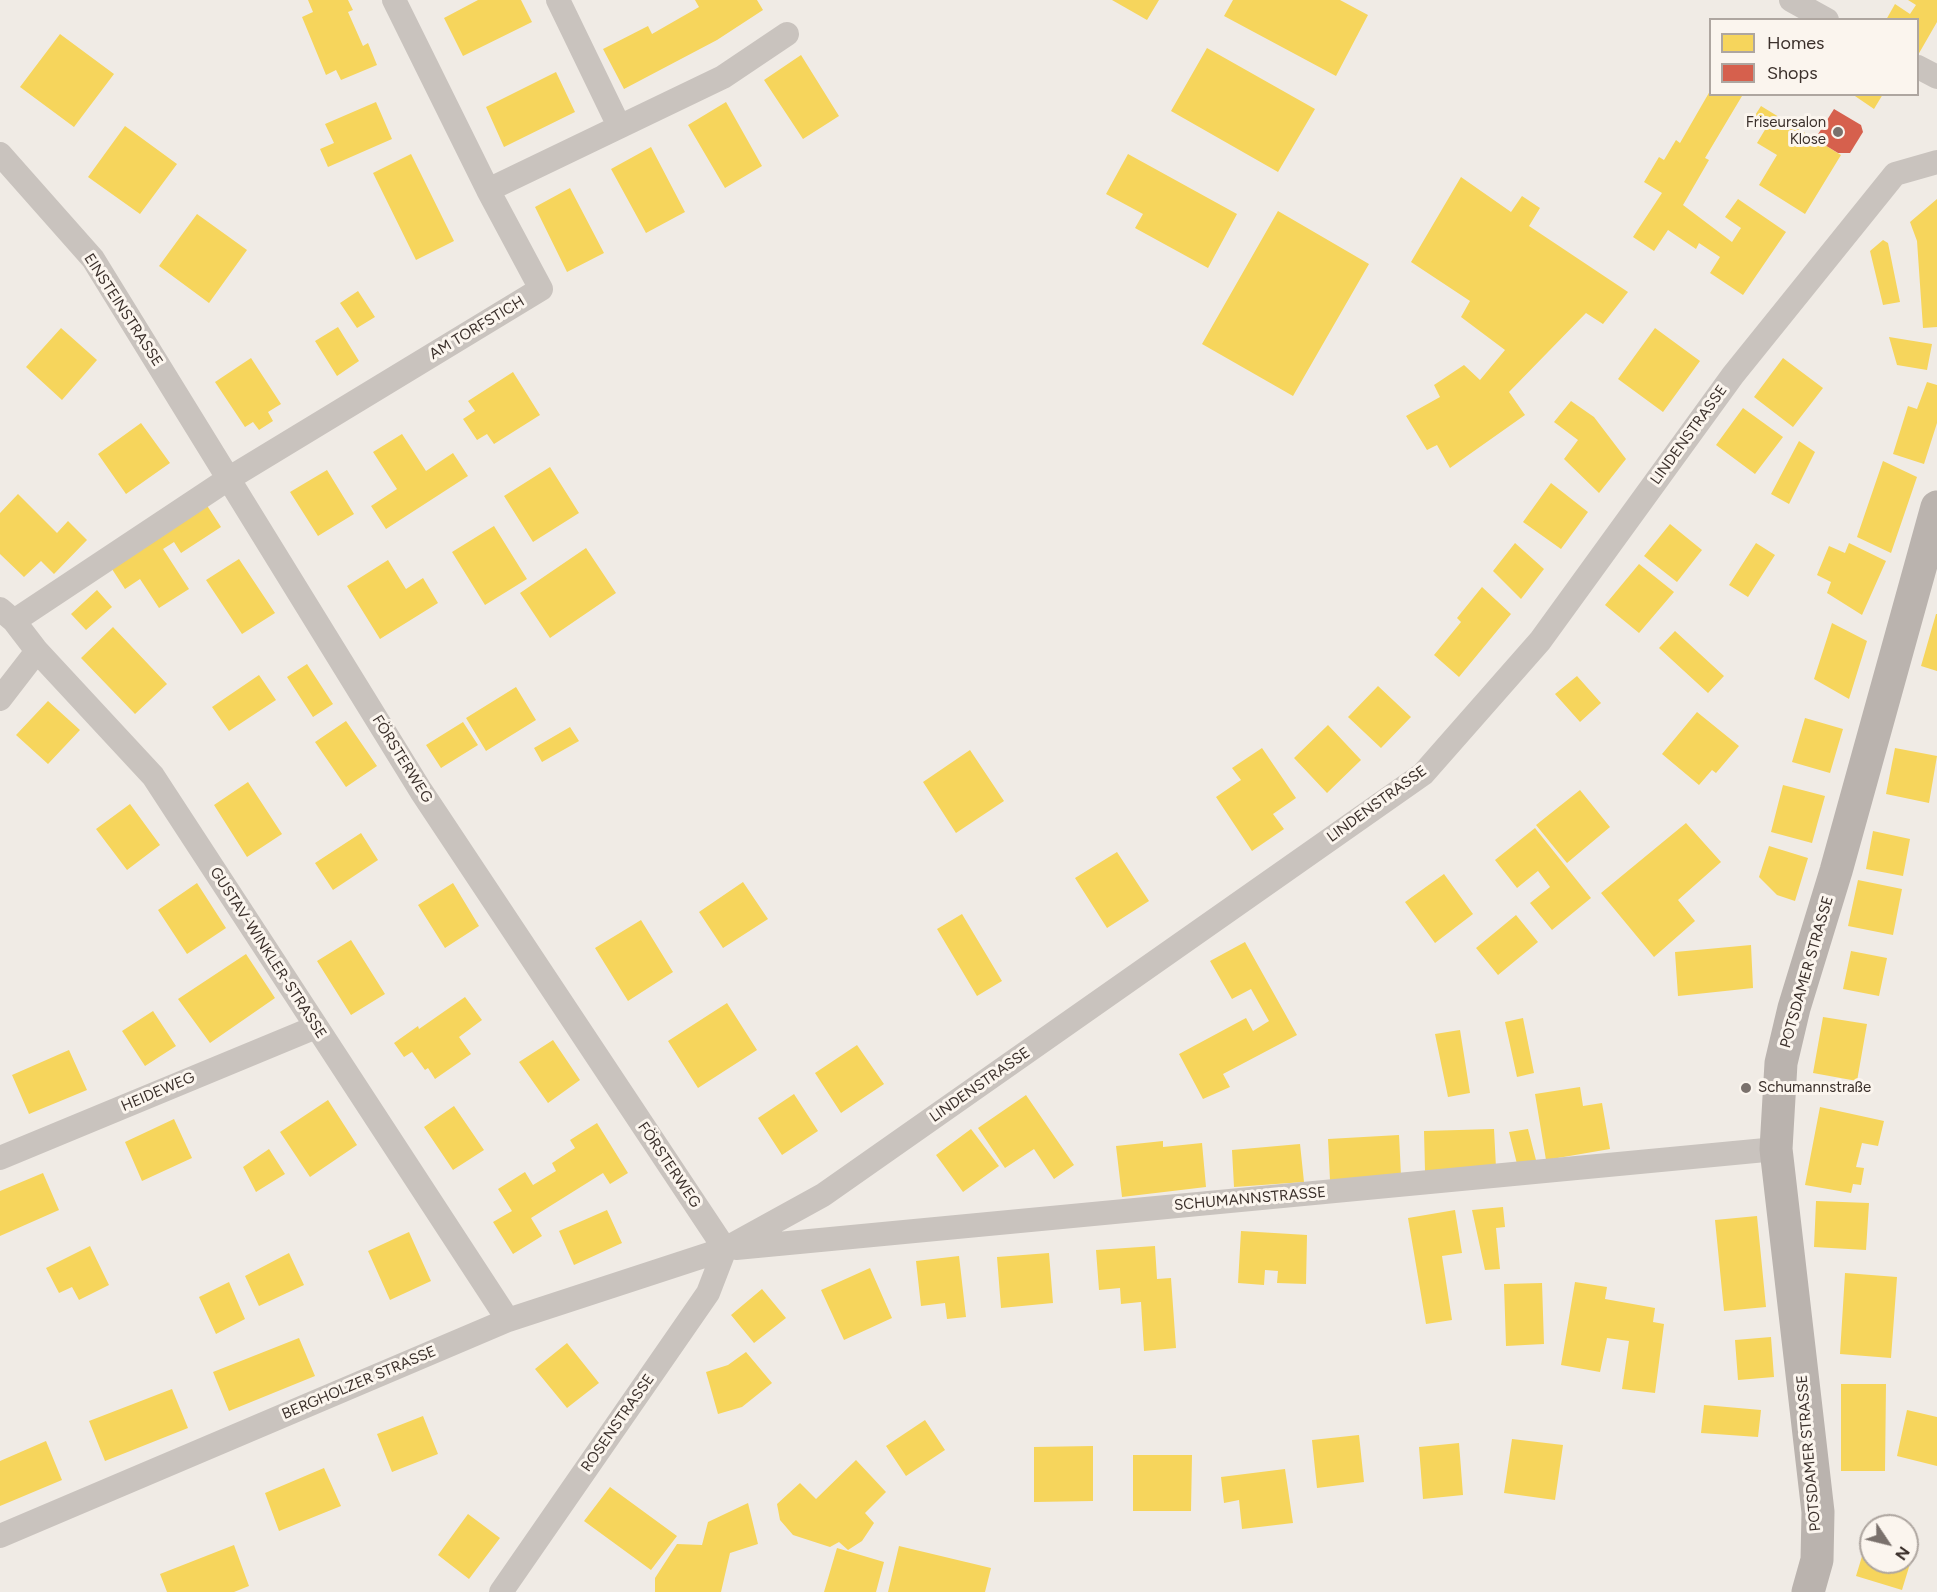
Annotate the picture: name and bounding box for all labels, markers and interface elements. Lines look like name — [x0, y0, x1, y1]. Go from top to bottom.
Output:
legend — [1709, 18, 1919, 96]
text: Homes — [1767, 32, 1825, 54]
text: Shops — [1767, 62, 1818, 84]
place label: Friseursalon Klose — [1746, 114, 1826, 149]
marker: Friseursalon Klose — [1831, 125, 1845, 139]
street label: EINSTEINSTRASSE — [80, 250, 166, 370]
street label: AM TORFSTICH — [426, 293, 528, 363]
street label: LINDENSTRASSE — [1647, 382, 1731, 488]
street label: FÖRSTERWEG — [368, 712, 436, 806]
street label: LINDENSTRASSE — [1324, 762, 1430, 846]
street label: GUSTAV-WINKLER-STRASSE — [206, 864, 330, 1042]
street label: POTSDAMER STRASSE — [1777, 894, 1837, 1050]
street label: LINDENSTRASSE — [926, 1044, 1034, 1126]
street label: HEIDEWEG — [119, 1068, 197, 1116]
place label: Schumannstraße — [1758, 1079, 1871, 1097]
marker: Schumannstraße — [1739, 1081, 1753, 1095]
street label: FÖRSTERWEG — [634, 1119, 704, 1211]
street label: SCHUMANNSTRASSE — [1173, 1183, 1327, 1215]
street label: BERGHOLZER STRASSE — [279, 1342, 439, 1424]
street label: ROSENSTRASSE — [578, 1371, 658, 1475]
street label: POTSDAMER STRASSE — [1793, 1374, 1825, 1532]
north arrow — [1859, 1514, 1919, 1574]
text: N — [1891, 1543, 1914, 1564]

